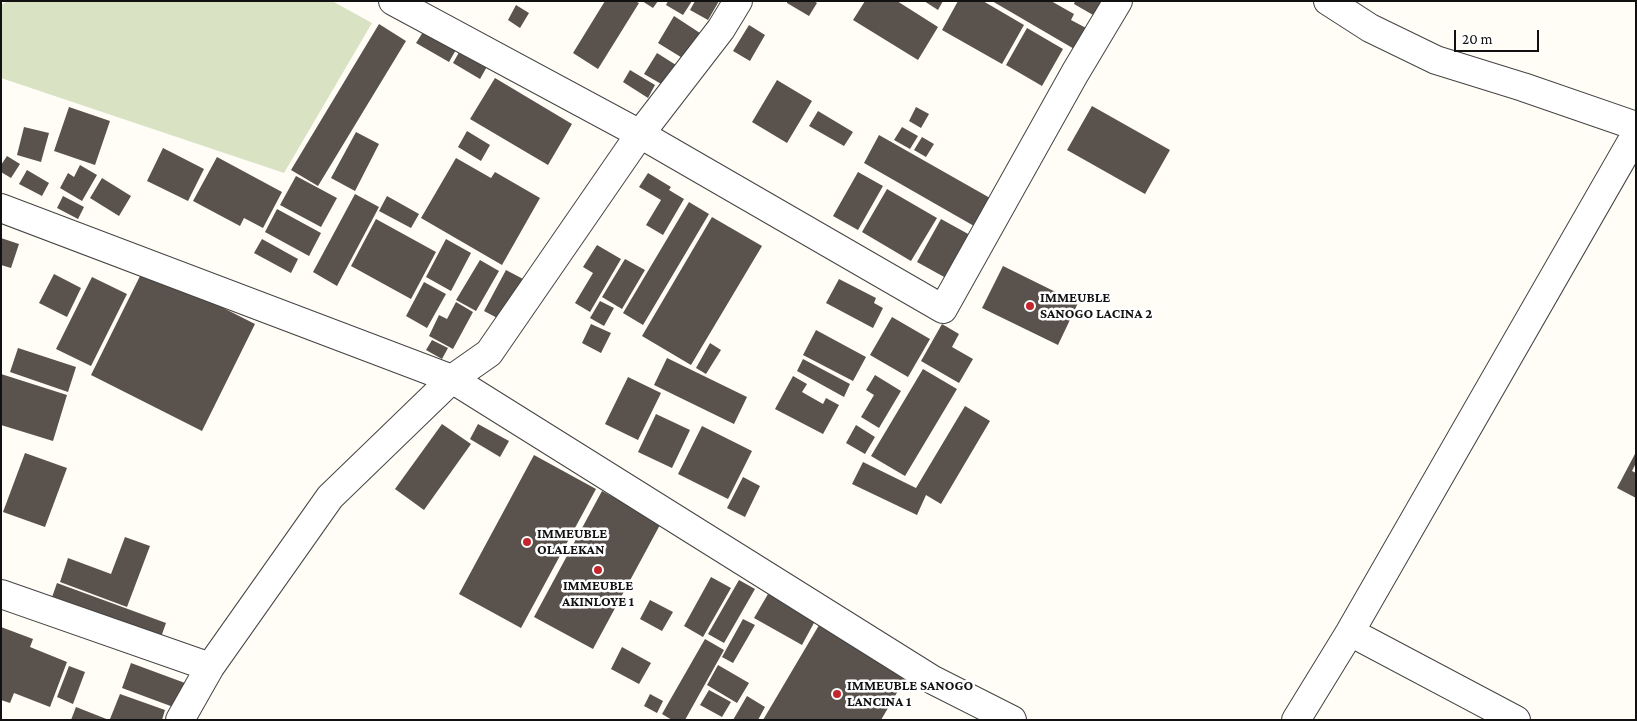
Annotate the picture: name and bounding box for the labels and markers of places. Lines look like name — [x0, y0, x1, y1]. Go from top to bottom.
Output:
place label: IMMEUBLE SANOGO LACINA 2 — [1040, 290, 1152, 322]
marker: IMMEUBLE SANOGO LACINA 2 — [1024, 300, 1036, 312]
place label: IMMEUBLE OLALEKAN — [537, 526, 607, 558]
marker: IMMEUBLE OLALEKAN — [521, 536, 533, 548]
marker: IMMEUBLE AKINLOYE 1 — [592, 564, 604, 576]
place label: IMMEUBLE AKINLOYE 1 — [562, 578, 634, 610]
place label: IMMEUBLE SANOGO LANCINA 1 — [847, 678, 973, 710]
marker: IMMEUBLE SANOGO LANCINA 1 — [831, 688, 843, 700]

